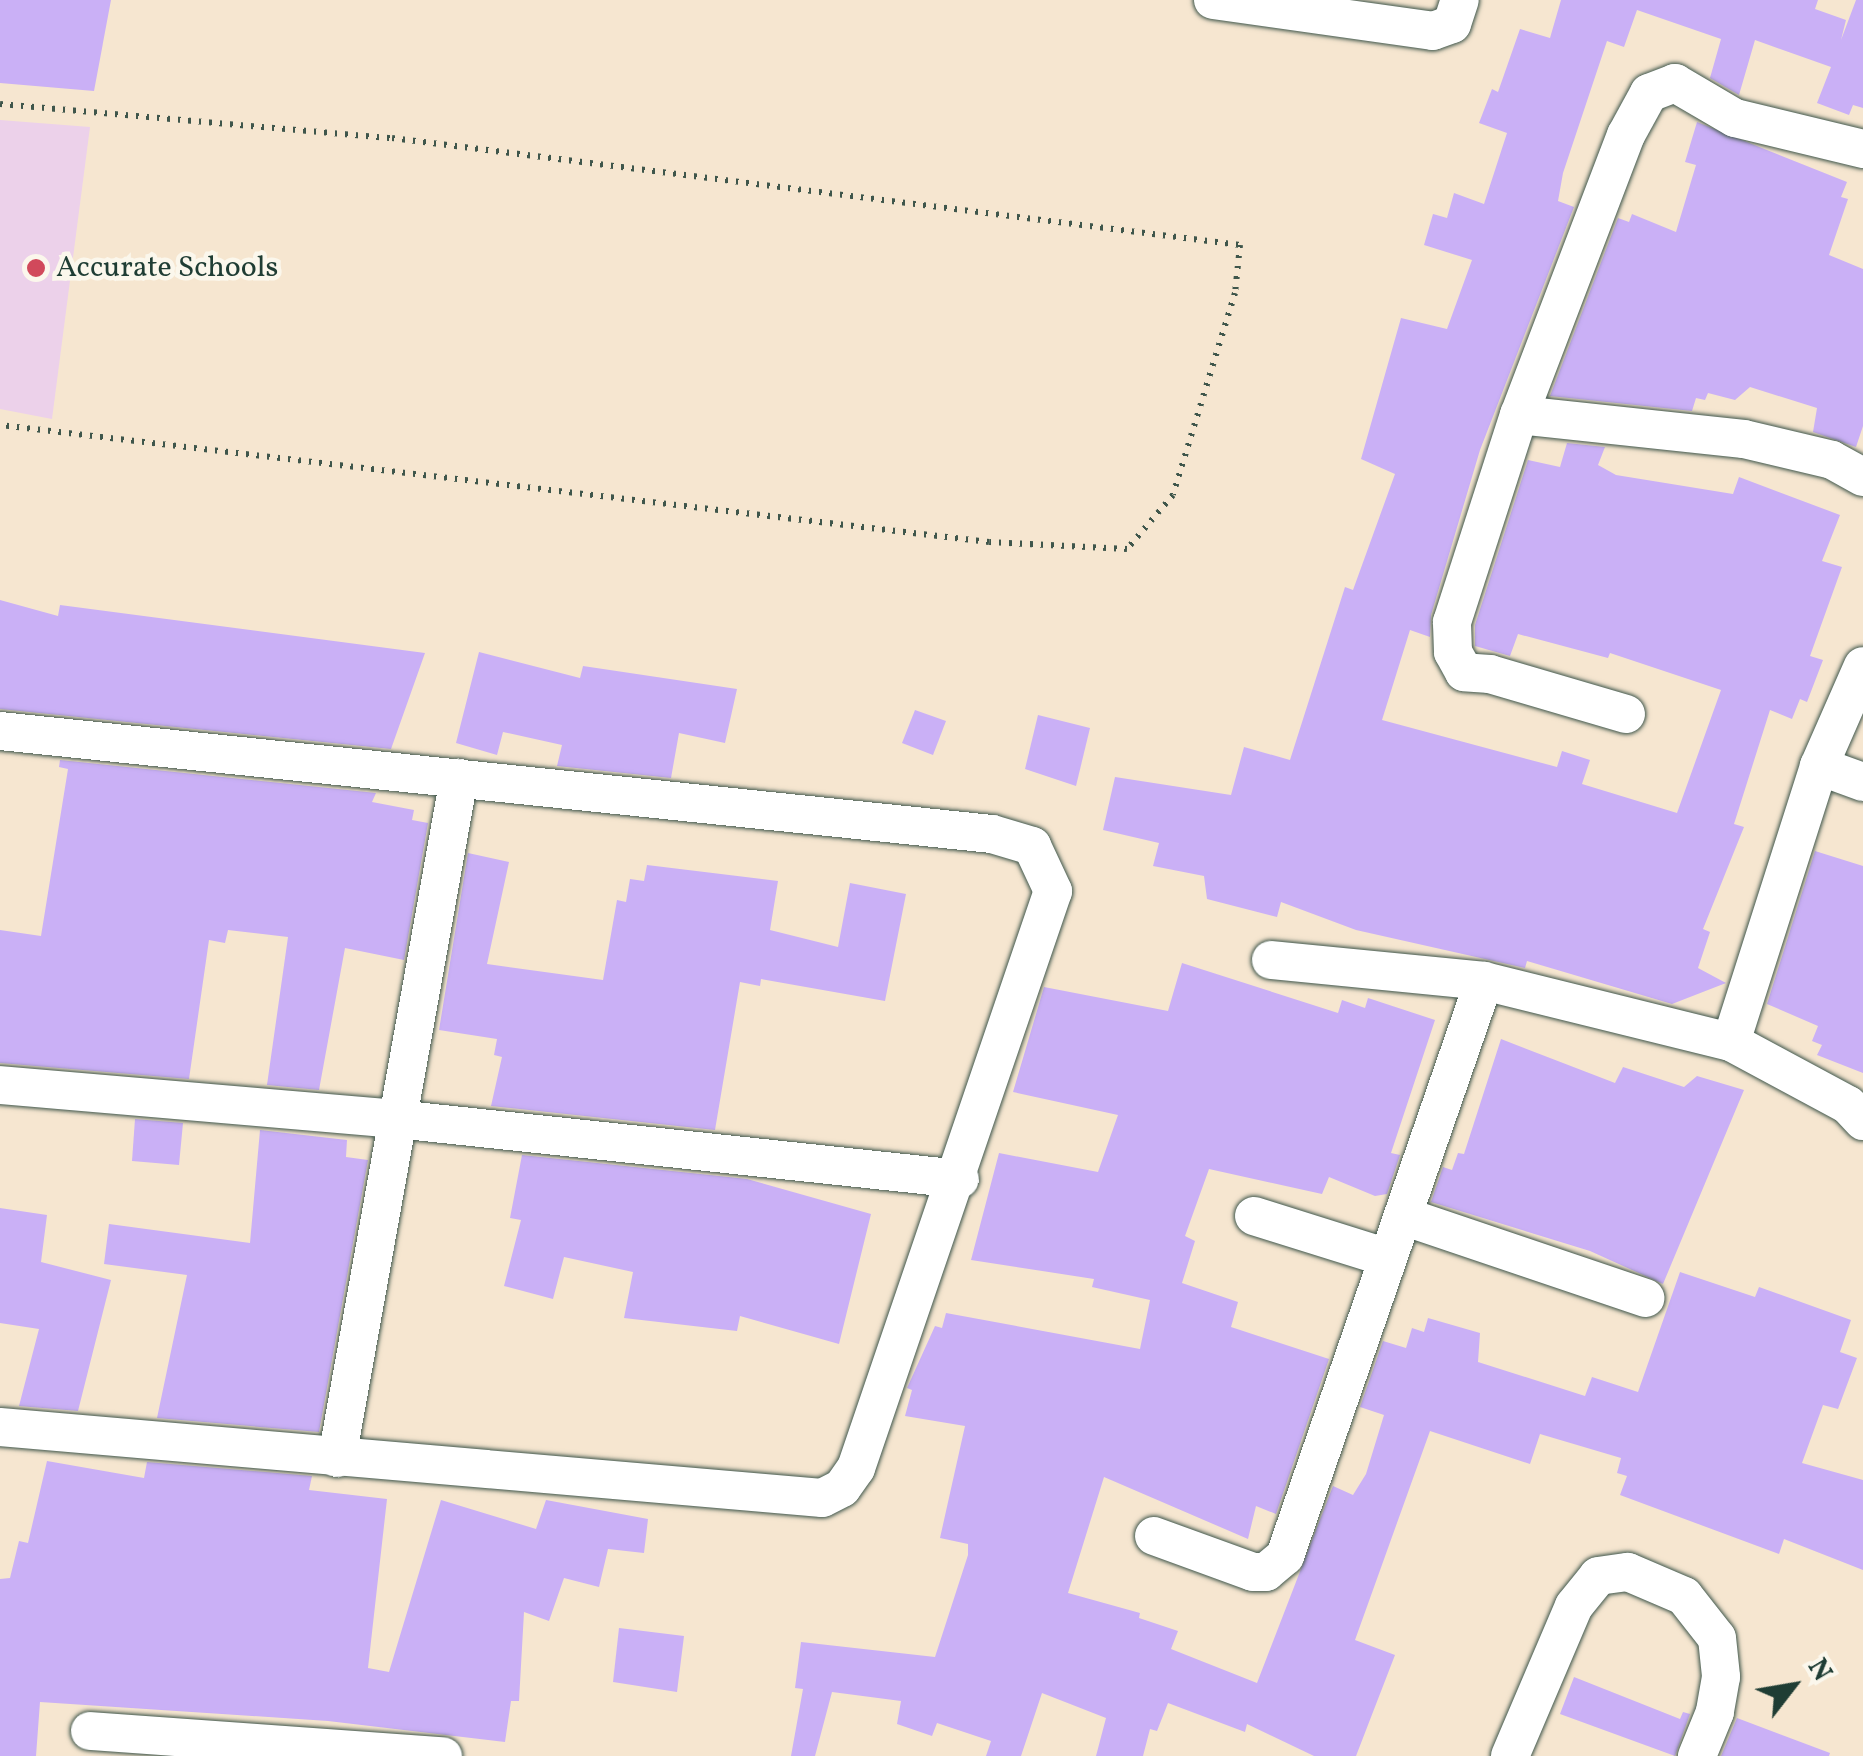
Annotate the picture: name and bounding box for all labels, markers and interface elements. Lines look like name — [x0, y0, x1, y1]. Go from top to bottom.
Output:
place label: Accurate Schools — [56, 250, 278, 286]
marker: Accurate Schools — [25, 257, 47, 279]
north arrow — [1743, 1636, 1843, 1736]
text: N — [1797, 1652, 1841, 1689]

